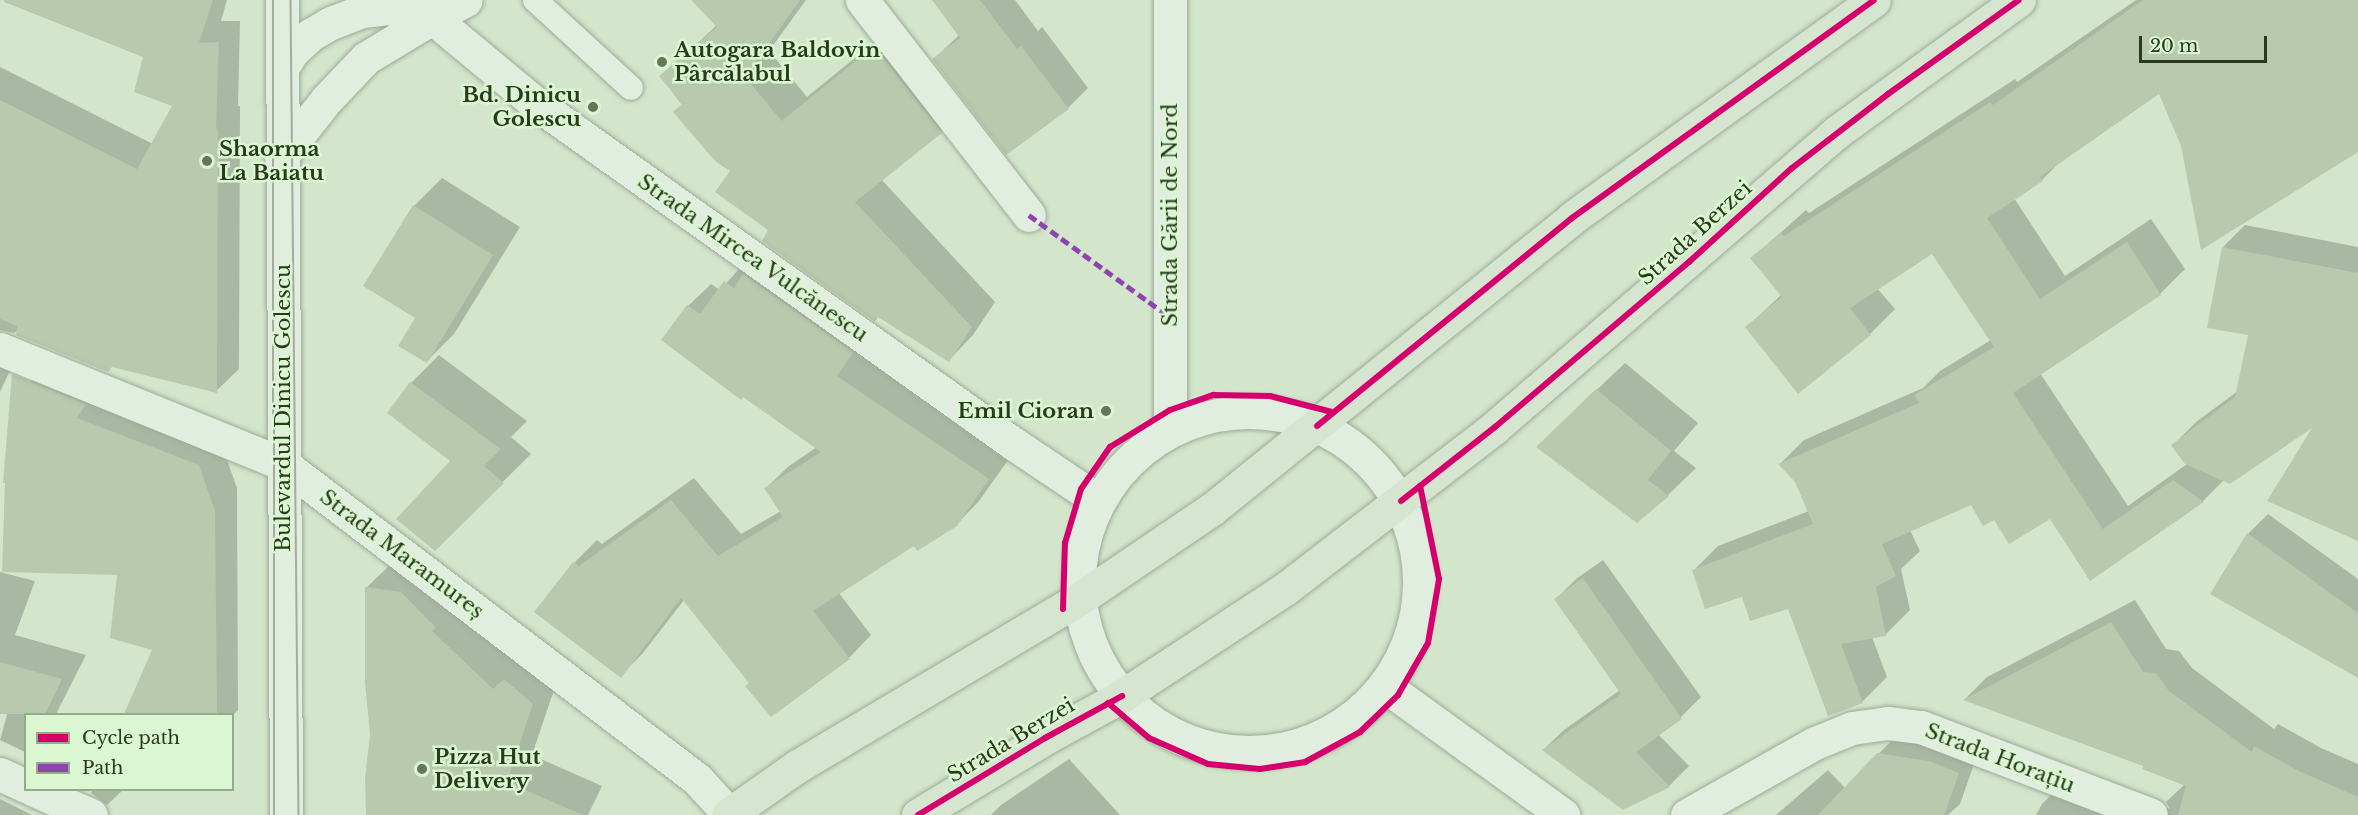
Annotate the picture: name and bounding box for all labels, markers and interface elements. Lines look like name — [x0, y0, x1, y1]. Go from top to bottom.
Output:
scale bar — [2142, 24, 2270, 62]
text: 20 m — [2150, 35, 2198, 57]
place label: Autogara Baldovin Pârcălabul — [674, 37, 880, 87]
marker: Autogara Baldovin Pârcălabul — [655, 55, 669, 69]
place label: Bd. Dinicu Golescu — [462, 82, 581, 132]
marker: Bd. Dinicu Golescu — [586, 100, 600, 114]
street label: Strada Gării de Nord — [1157, 103, 1183, 327]
place label: Shaorma La Baiatu — [219, 136, 324, 186]
marker: Shaorma La Baiatu — [200, 154, 214, 168]
street label: Strada Mircea Vulcănescu — [633, 168, 873, 348]
street label: Strada Berzei — [1633, 175, 1757, 291]
street label: Bulevardul Dinicu Golescu — [270, 264, 296, 552]
place label: Emil Cioran — [958, 398, 1094, 424]
marker: Emil Cioran — [1099, 404, 1113, 418]
street label: Strada Maramureș — [315, 484, 489, 624]
street label: Strada Berzei — [943, 692, 1079, 788]
legend — [24, 713, 234, 791]
street label: Strada Horațiu — [1922, 718, 2078, 798]
text: Cycle path — [82, 727, 180, 749]
place label: Pizza Hut Delivery — [434, 744, 540, 794]
text: Path — [82, 757, 123, 779]
marker: Pizza Hut Delivery — [415, 762, 429, 776]

